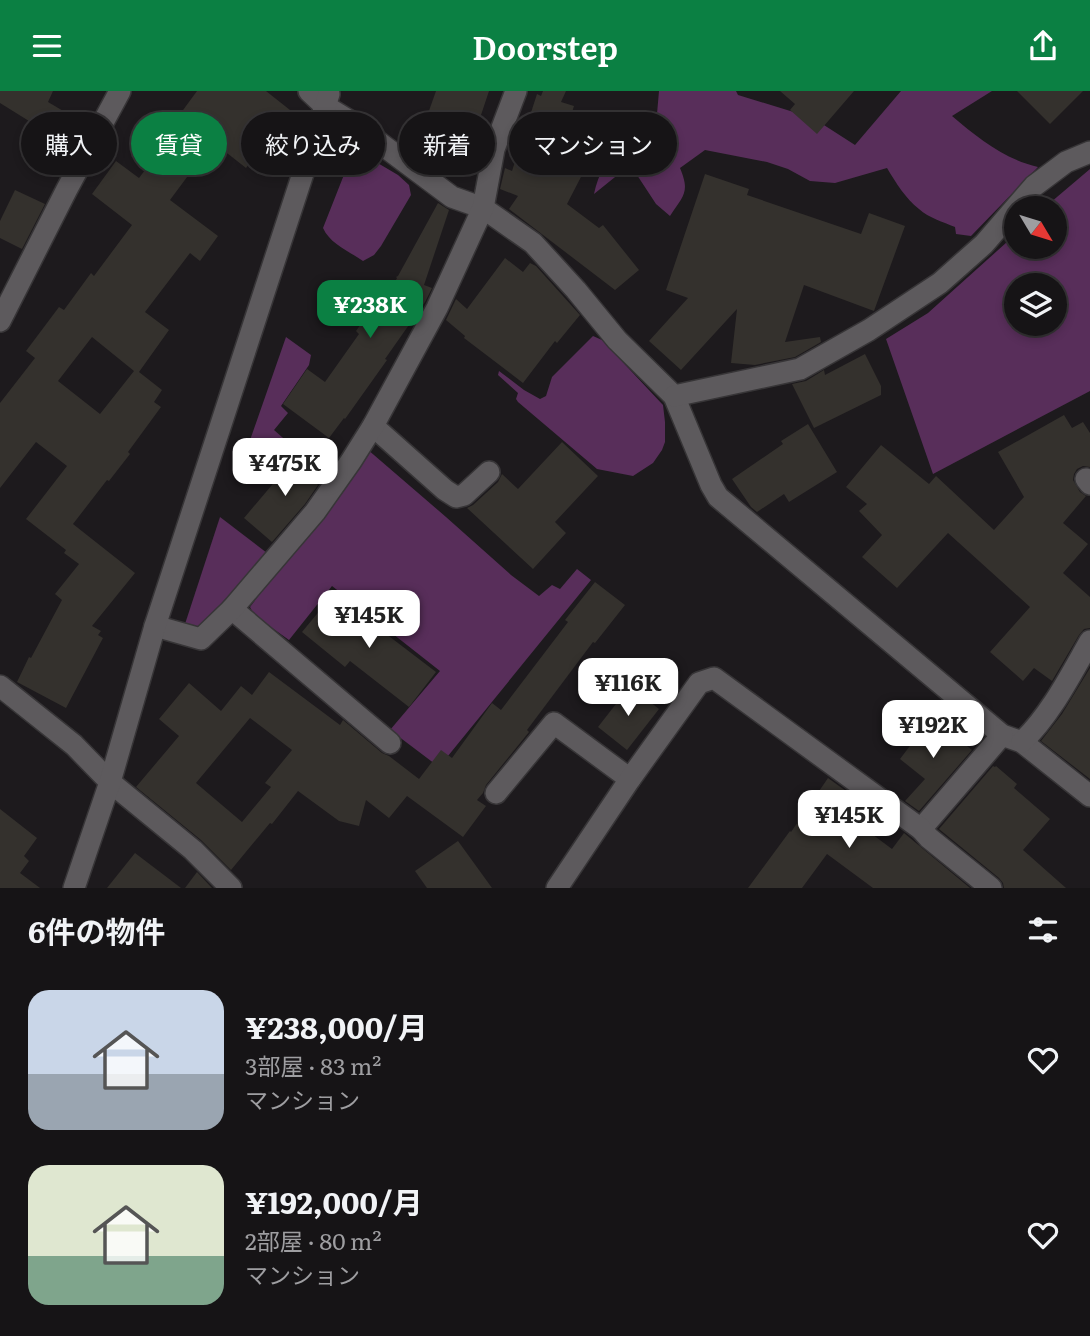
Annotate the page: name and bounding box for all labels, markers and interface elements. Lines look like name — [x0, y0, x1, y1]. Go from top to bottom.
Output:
text: Doorstep — [472, 22, 618, 70]
icon: menu — [28, 27, 66, 65]
icon: share — [1024, 27, 1062, 65]
chip: 購入 — [21, 112, 117, 175]
chip: 賃貸 — [131, 112, 227, 175]
chip: 絞り込み — [241, 112, 385, 175]
chip: 新着 — [399, 112, 495, 175]
chip: マンション — [509, 112, 677, 175]
north arrow — [1004, 196, 1068, 259]
map controls — [1004, 196, 1067, 336]
button: layers — [1004, 273, 1067, 336]
pin: ¥238K — [321, 281, 419, 340]
text: ¥238K — [333, 286, 407, 320]
pin: ¥475K — [236, 439, 334, 498]
text: ¥475K — [249, 444, 321, 478]
pin: ¥145K — [320, 591, 418, 650]
text: ¥145K — [334, 596, 404, 630]
pin: ¥116K — [579, 659, 677, 718]
text: ¥116K — [594, 664, 662, 698]
pin: ¥192K — [884, 701, 982, 760]
text: ¥192K — [898, 706, 968, 740]
pin: ¥145K — [800, 791, 898, 850]
text: ¥145K — [814, 796, 884, 830]
text: 6件の物件 — [28, 908, 166, 952]
icon: filters — [1024, 911, 1062, 949]
text: ¥238,000/月 — [245, 1004, 428, 1048]
icon: home — [84, 1018, 168, 1102]
icon: heart — [1024, 1041, 1062, 1079]
text: 3部屋 · 83 m² — [245, 1048, 382, 1082]
text: マンション — [245, 1082, 360, 1116]
text: ¥192,000/月 — [245, 1179, 423, 1223]
icon: home — [84, 1193, 168, 1277]
icon: heart — [1024, 1216, 1062, 1254]
text: 2部屋 · 80 m² — [245, 1223, 382, 1257]
text: マンション — [245, 1257, 360, 1291]

